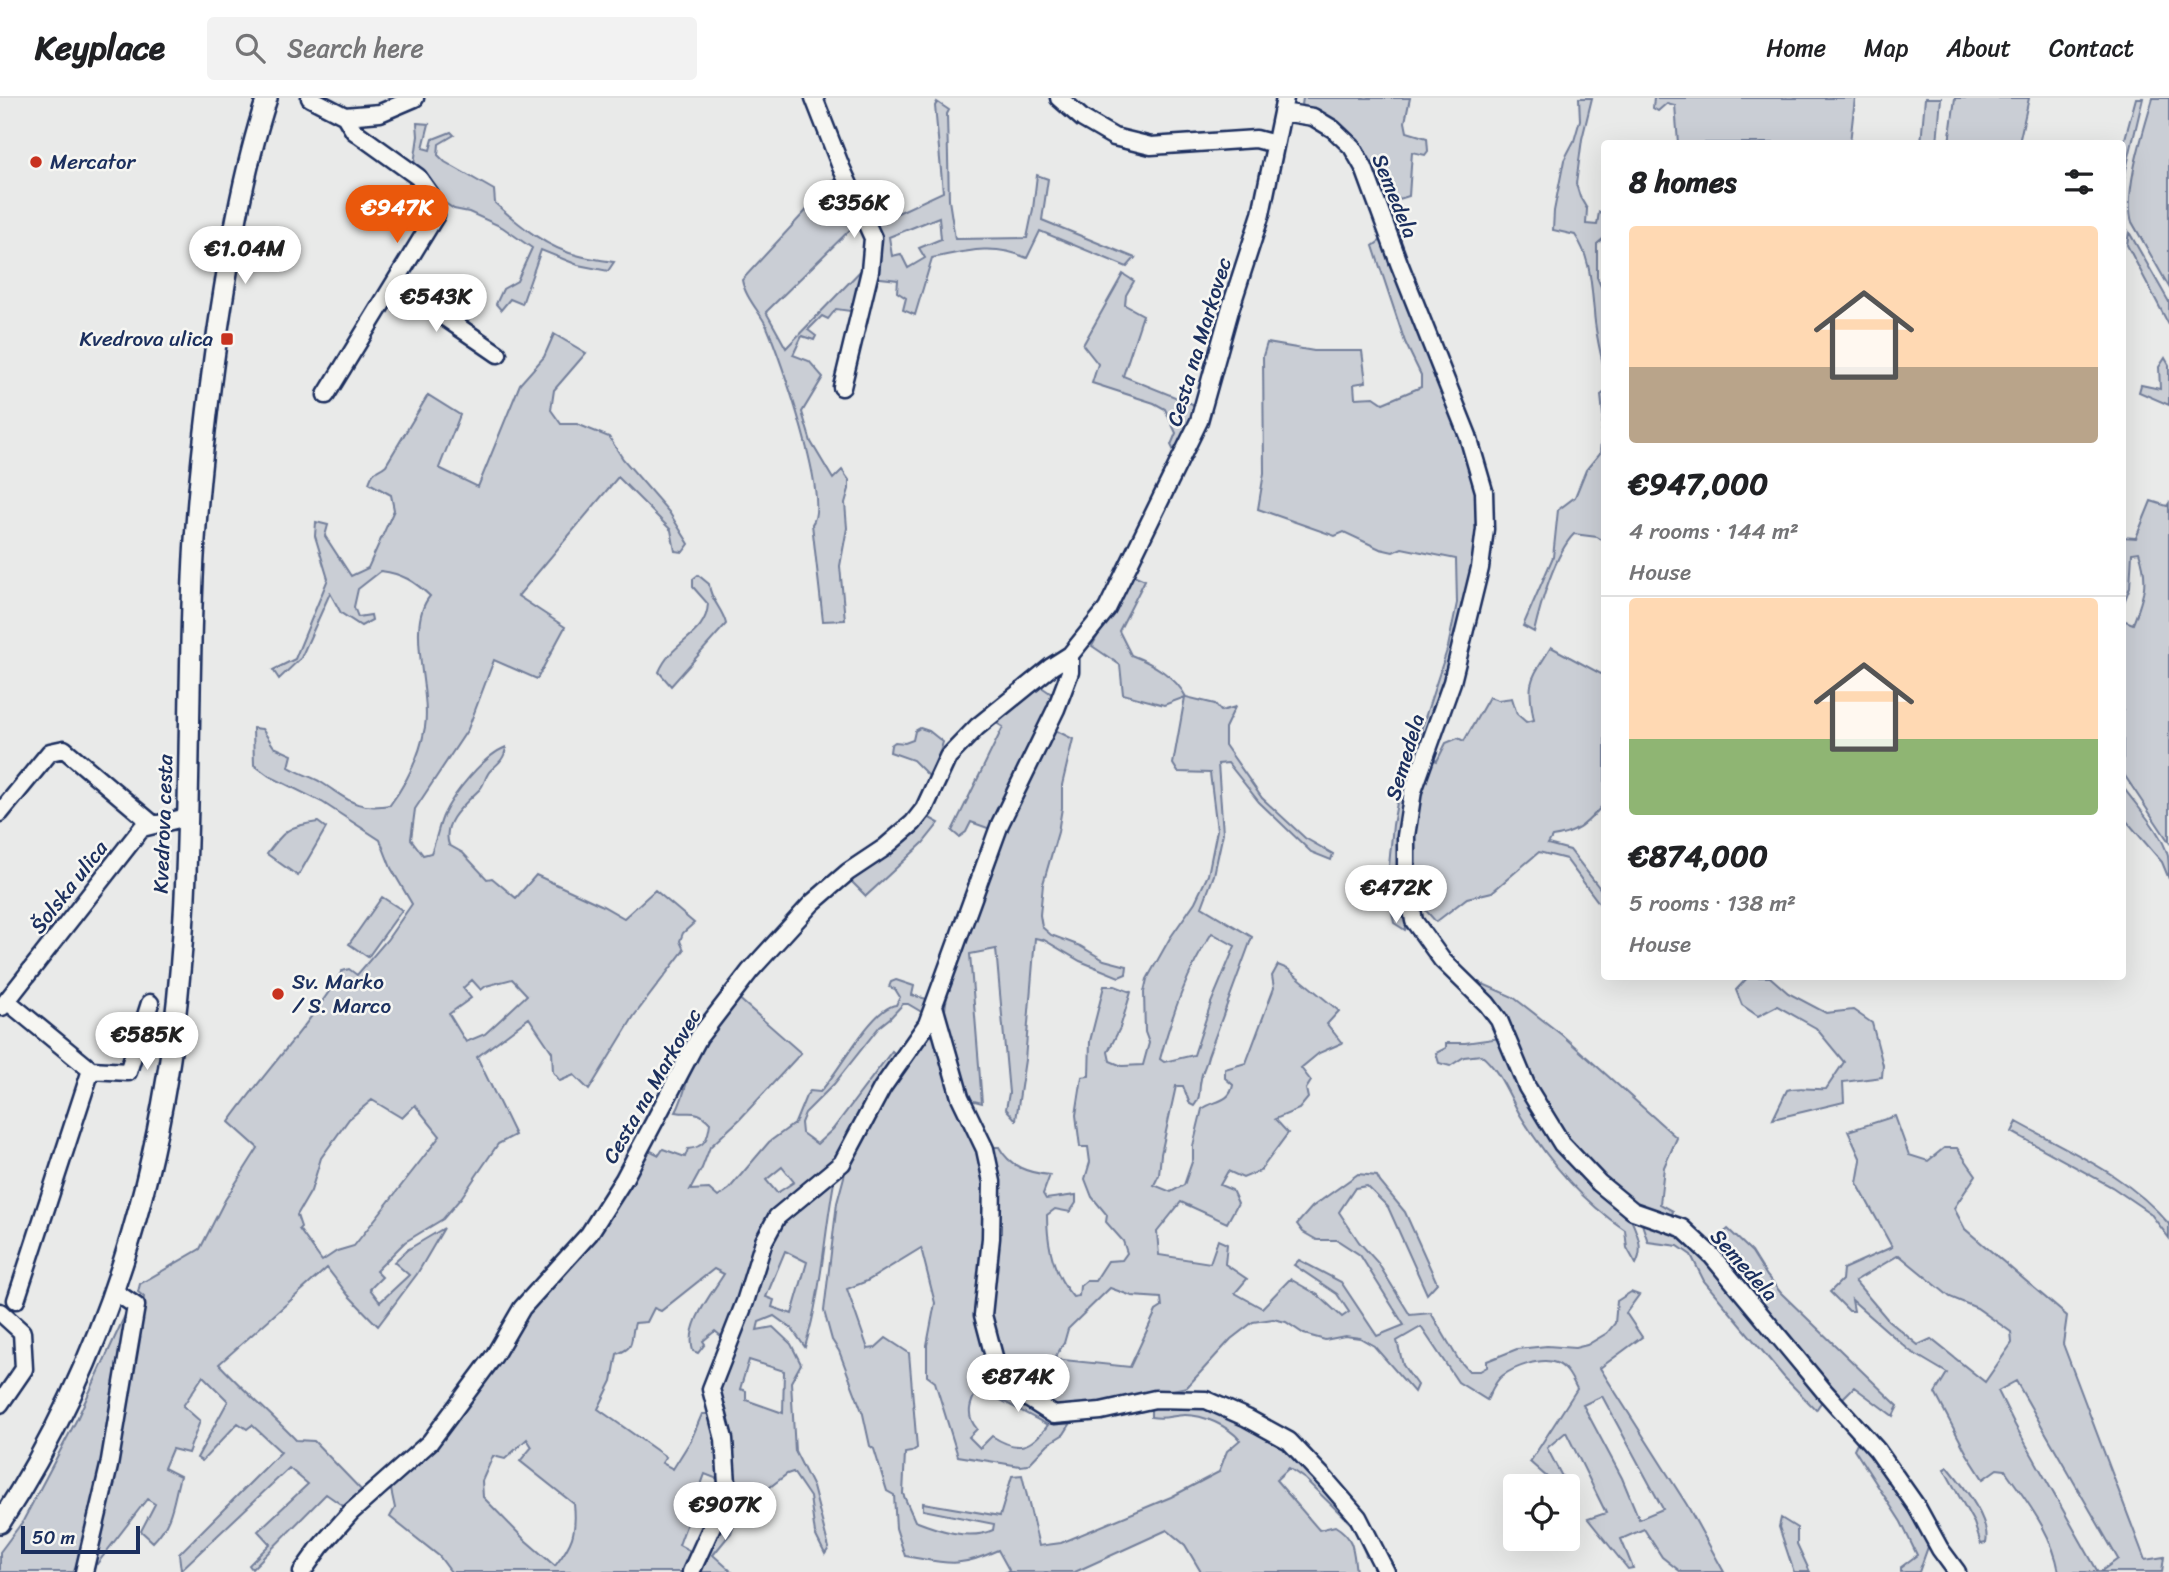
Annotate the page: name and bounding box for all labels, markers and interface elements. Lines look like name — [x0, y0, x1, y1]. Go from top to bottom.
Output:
search box — [207, 17, 697, 80]
text: Keyplace — [35, 19, 165, 77]
text: Search here — [287, 25, 424, 71]
text: Home — [1766, 27, 1826, 69]
text: Map — [1864, 27, 1908, 69]
text: About — [1946, 27, 2011, 69]
text: Contact — [2049, 27, 2134, 69]
icon: search — [231, 29, 269, 67]
place label: Mercator — [50, 143, 136, 181]
street label: Semedela — [1361, 148, 1429, 245]
marker: Mercator — [28, 154, 44, 170]
text: 8 homes — [1629, 155, 1737, 209]
icon: filters — [2060, 163, 2098, 201]
pin: €356K — [805, 180, 903, 240]
text: €356K — [820, 182, 889, 223]
pin: €947K — [348, 186, 446, 245]
text: €947K — [362, 187, 432, 228]
pin: €1.04M — [188, 226, 302, 286]
text: €1.04M — [205, 228, 285, 269]
street label: Cesta na Markovec — [1155, 252, 1243, 431]
icon: home — [1801, 272, 1927, 398]
pin: €543K — [387, 274, 485, 334]
text: €543K — [401, 276, 471, 317]
place label: Kvedrova ulica — [80, 320, 213, 358]
marker: Kvedrova ulica — [219, 331, 235, 347]
text: €947,000 — [1629, 457, 1768, 511]
text: 4 rooms · 144 m² — [1629, 511, 1799, 552]
text: House — [1629, 552, 1691, 593]
icon: home — [1801, 644, 1927, 770]
street label: Semedela — [1374, 709, 1436, 805]
street label: Kvedrova cesta — [142, 753, 184, 894]
text: €874,000 — [1629, 829, 1768, 883]
street label: Šolska ulica — [20, 831, 118, 942]
pin: €472K — [1347, 866, 1445, 925]
text: €472K — [1361, 867, 1431, 908]
text: 5 rooms · 138 m² — [1629, 883, 1796, 924]
text: House — [1629, 924, 1691, 965]
place label: Sv. Marko / S. Marco — [292, 963, 391, 1025]
marker: Sv. Marko / S. Marco — [270, 986, 286, 1002]
street label: Cesta na Markovec — [592, 1000, 712, 1171]
pin: €585K — [98, 1012, 196, 1072]
text: €585K — [111, 1014, 183, 1055]
street label: Semedela — [1700, 1219, 1788, 1311]
pin: €874K — [969, 1354, 1067, 1414]
text: €874K — [983, 1356, 1053, 1397]
map controls — [1503, 1474, 1580, 1551]
button: locate — [1503, 1474, 1580, 1551]
pin: €907K — [676, 1482, 774, 1542]
text: €907K — [689, 1484, 761, 1525]
text: 50 m — [32, 1521, 75, 1554]
scale bar — [21, 1523, 140, 1555]

